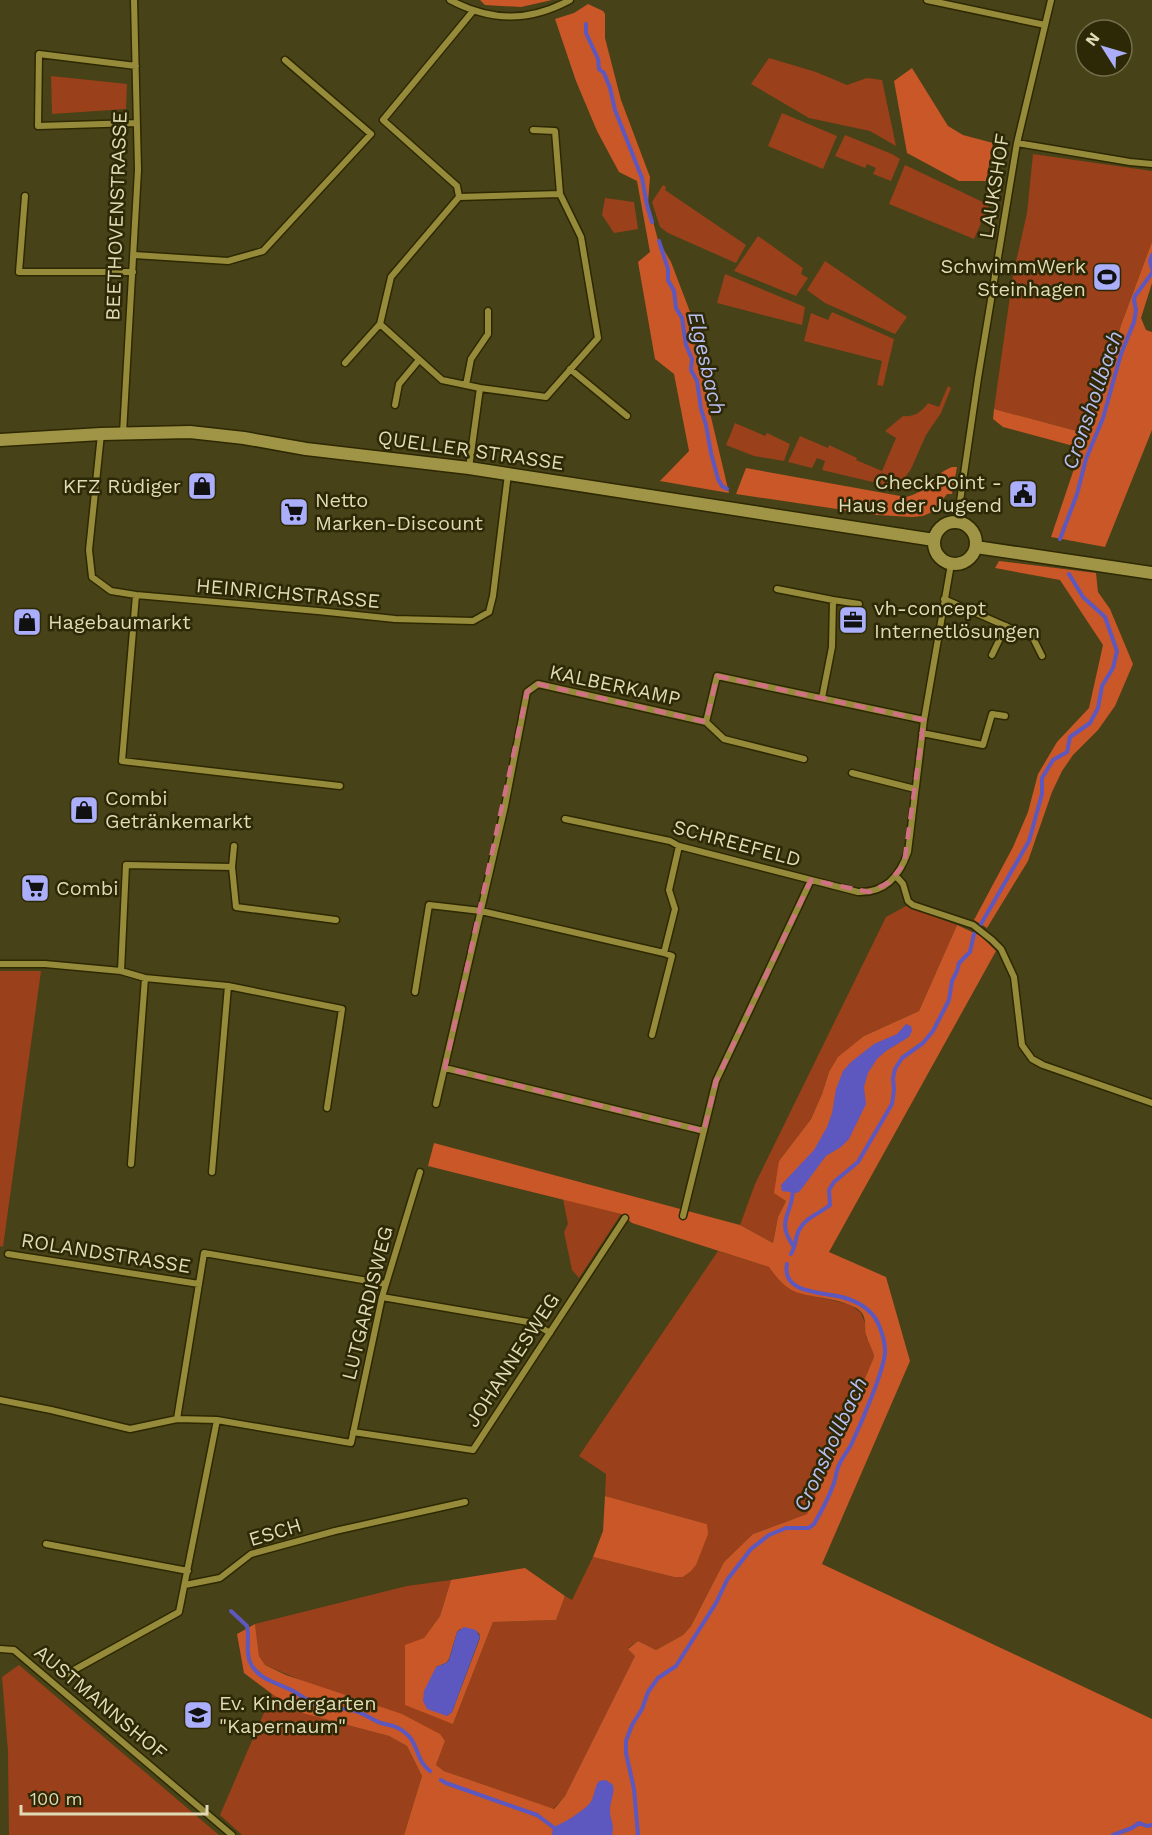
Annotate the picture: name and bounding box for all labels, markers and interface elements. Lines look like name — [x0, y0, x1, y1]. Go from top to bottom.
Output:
north arrow — [1074, 18, 1134, 78]
text: N — [1081, 29, 1104, 50]
street label: BEETHOVENSTRASSE — [100, 111, 132, 321]
street label: LAUKSHOF — [974, 132, 1014, 240]
place label: SchwimmWerk Steinhagen — [941, 254, 1086, 301]
sports icon: SchwimmWerk Steinhagen — [1091, 261, 1123, 293]
water label: Elgesbach — [683, 309, 731, 417]
water label: Cronshollbach — [1057, 327, 1127, 473]
street label: QUELLER STRASSE — [376, 425, 566, 475]
shop icon: KFZ Rüdiger — [186, 470, 218, 502]
place label: CheckPoint - Haus der Jugend — [838, 470, 1002, 517]
place label: KFZ Rüdiger — [63, 474, 181, 498]
public building icon: CheckPoint - Haus der Jugend — [1007, 478, 1039, 510]
place label: Netto Marken-Discount — [315, 488, 483, 535]
supermarket icon: Netto Marken-Discount — [278, 496, 310, 528]
street label: HEINRICHSTRASSE — [195, 573, 381, 613]
place label: vh-concept Internetlösungen — [874, 596, 1040, 643]
office icon: vh-concept Internetlösungen — [837, 604, 869, 636]
shop icon: Hagebaumarkt — [11, 606, 43, 638]
place label: Hagebaumarkt — [48, 610, 191, 634]
street label: KALBERKAMP — [547, 659, 683, 711]
place label: Combi Getränkemarkt — [105, 786, 252, 833]
shop icon: Combi Getränkemarkt — [68, 794, 100, 826]
street label: SCHREEFELD — [670, 814, 804, 872]
supermarket icon: Combi — [19, 872, 51, 904]
place label: Combi — [56, 876, 119, 900]
street label: LUTGARDISWEG — [336, 1224, 398, 1382]
street label: ROLANDSTRASSE — [19, 1228, 193, 1278]
street label: JOHANNESWEG — [460, 1288, 564, 1432]
water label: Cronshollbach — [788, 1373, 872, 1515]
street label: ESCH — [246, 1513, 304, 1551]
street label: AUSTMANNSHOF — [30, 1640, 172, 1764]
place label: Ev. Kindergarten "Kapernaum" — [219, 1691, 377, 1738]
school or university icon: Ev. Kindergarten "Kapernaum" — [182, 1699, 214, 1731]
scale bar — [21, 1778, 207, 1816]
text: 100 m — [30, 1788, 83, 1809]

